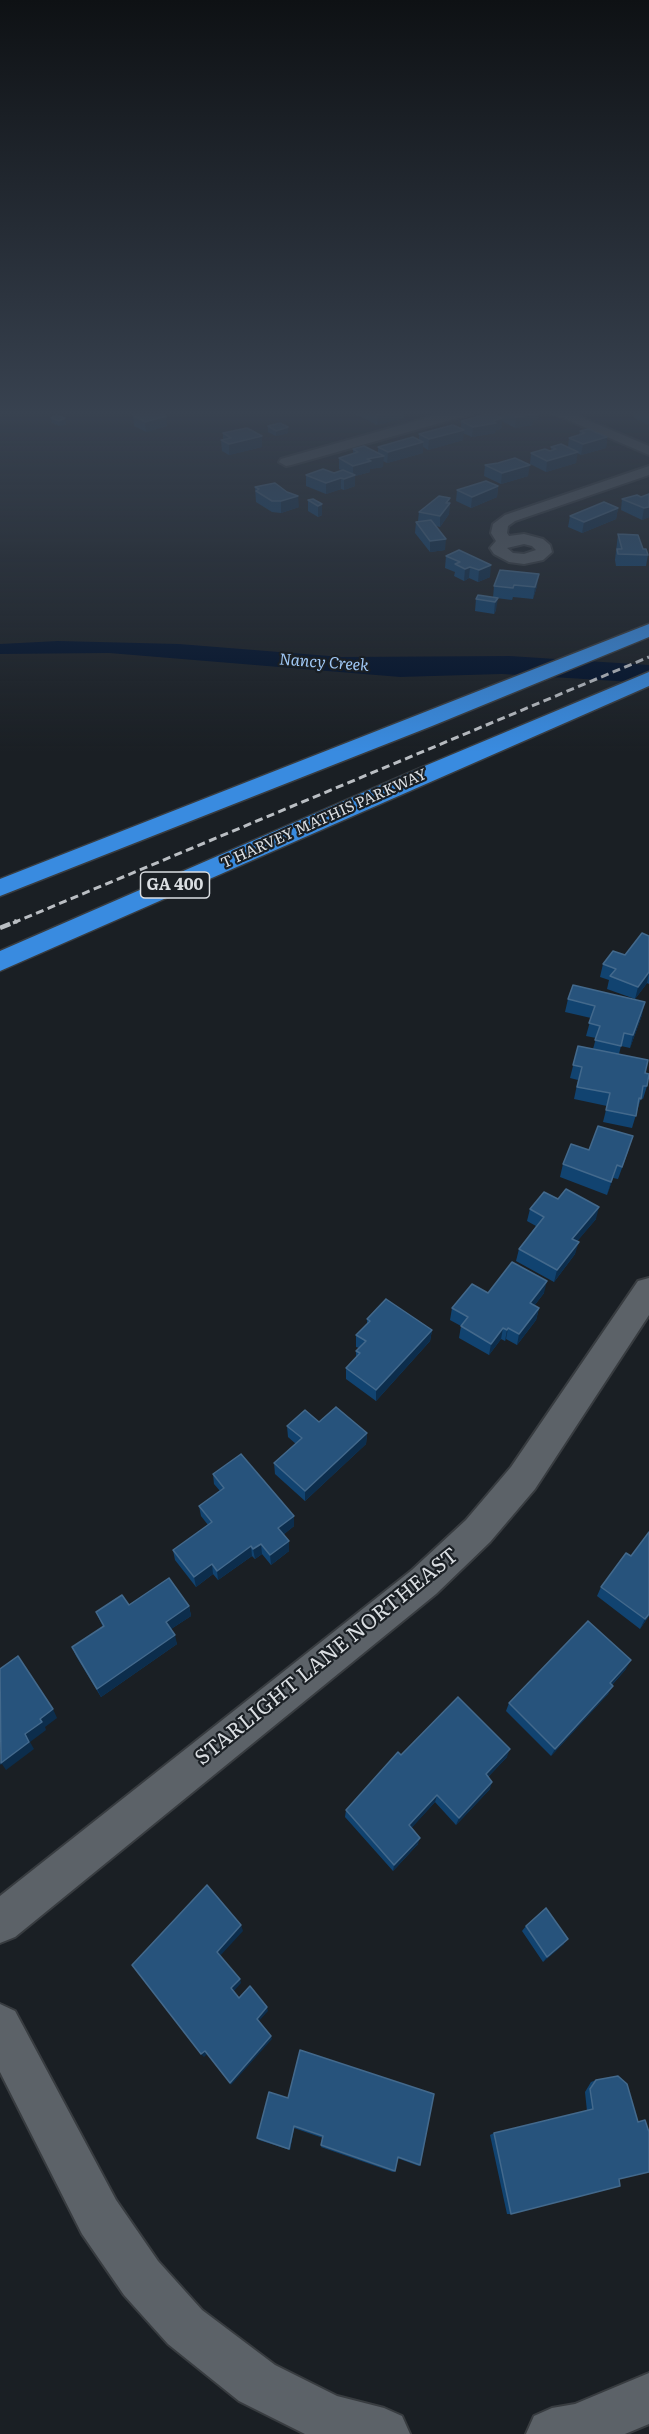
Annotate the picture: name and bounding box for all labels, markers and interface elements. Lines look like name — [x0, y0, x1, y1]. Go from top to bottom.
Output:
water label: Nancy Creek — [279, 650, 369, 676]
street label: T HARVEY MATHIS PARKWAY — [218, 765, 430, 873]
road number: GA 400 — [140, 872, 210, 898]
street label: STARLIGHT LANE NORTHEAST — [190, 1543, 464, 1771]

